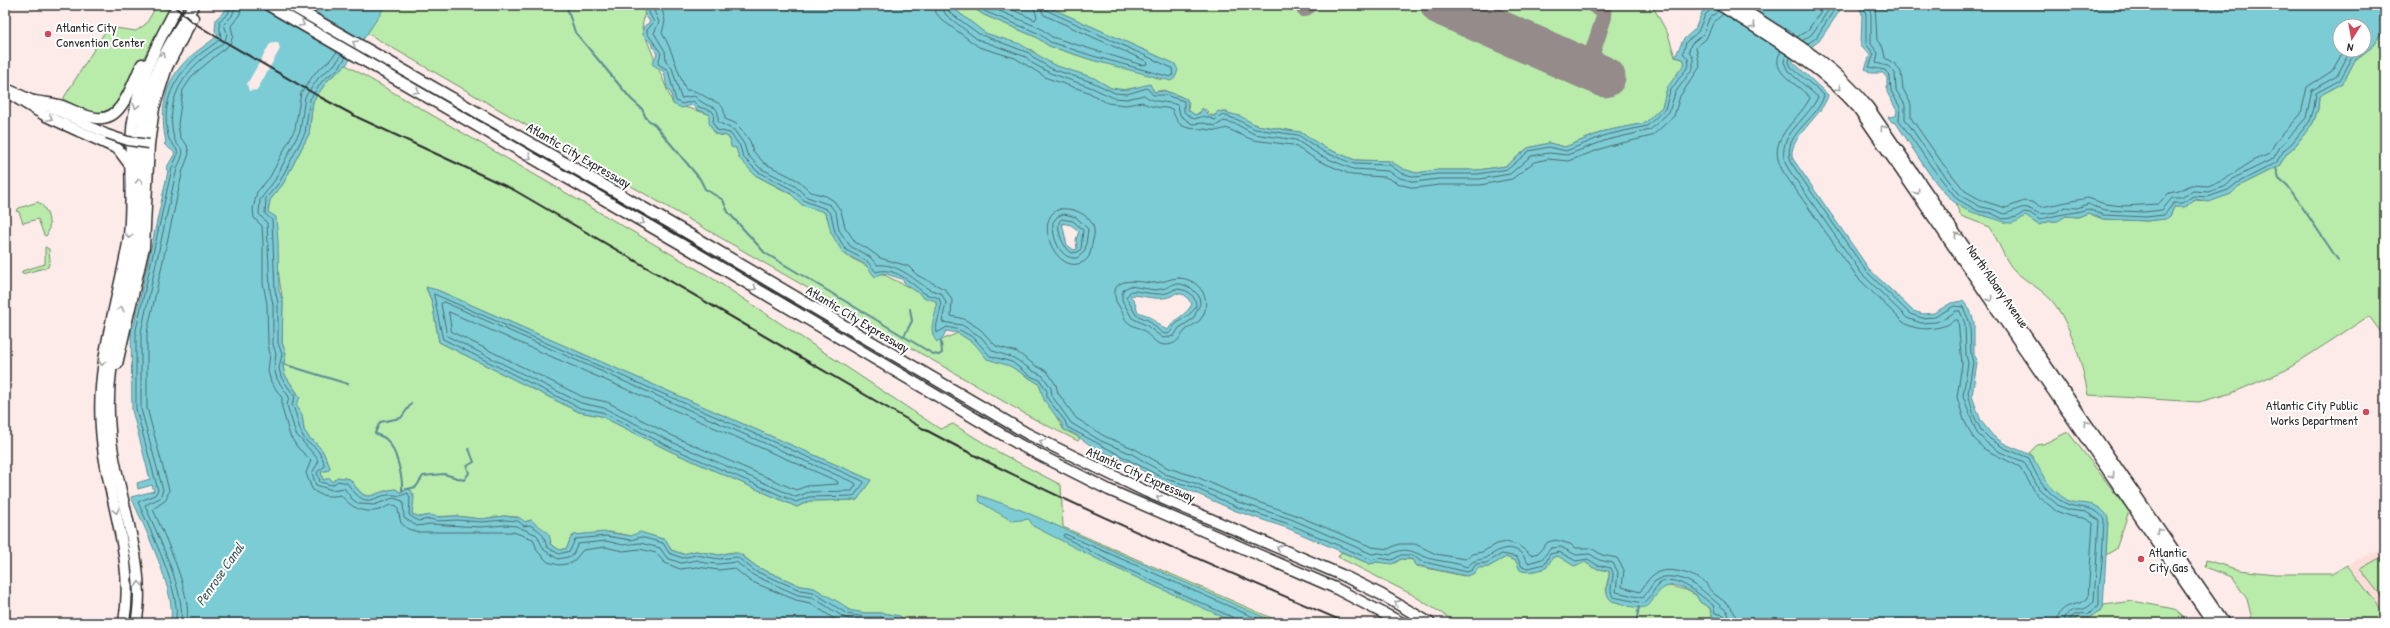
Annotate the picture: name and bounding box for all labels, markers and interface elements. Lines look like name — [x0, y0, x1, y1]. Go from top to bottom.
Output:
place label: Atlantic City Convention Center — [56, 18, 145, 51]
north arrow — [2332, 18, 2372, 58]
one-way arrow — [298, 20, 305, 27]
one-way arrow — [1749, 21, 1756, 29]
marker: Atlantic City Convention Center — [43, 29, 53, 39]
one-way arrow — [352, 40, 359, 47]
text: N — [2346, 40, 2354, 55]
one-way arrow — [158, 51, 166, 59]
one-way arrow — [1834, 83, 1842, 90]
one-way arrow — [413, 86, 420, 93]
one-way arrow — [132, 103, 140, 109]
one-way arrow — [46, 114, 54, 121]
street label: Atlantic City Expressway — [524, 118, 635, 192]
one-way arrow — [1880, 125, 1888, 132]
one-way arrow — [525, 152, 532, 159]
one-way arrow — [135, 178, 143, 184]
one-way arrow — [1912, 188, 1920, 195]
one-way arrow — [638, 217, 645, 224]
one-way arrow — [1954, 232, 1962, 239]
one-way arrow — [124, 233, 133, 239]
street label: North Albany Avenue — [1963, 241, 2033, 331]
street label: Atlantic City Expressway — [803, 281, 913, 357]
one-way arrow — [750, 283, 757, 290]
one-way arrow — [1985, 295, 1993, 302]
one-way arrow — [117, 306, 125, 312]
one-way arrow — [98, 360, 107, 366]
place label: Atlantic City Public Works Department — [2266, 396, 2359, 429]
marker: Atlantic City Public Works Department — [2361, 407, 2371, 417]
one-way arrow — [2083, 420, 2091, 427]
one-way arrow — [1039, 439, 1046, 446]
street label: Atlantic City Expressway — [1084, 442, 1199, 506]
one-way arrow — [2107, 471, 2115, 478]
one-way arrow — [1156, 494, 1163, 502]
one-way arrow — [111, 507, 119, 514]
one-way arrow — [2157, 527, 2164, 534]
water label: Penrose Canal — [190, 538, 248, 609]
place label: Atlantic City Gas — [2149, 543, 2188, 576]
one-way arrow — [1276, 545, 1283, 553]
marker: Atlantic City Gas — [2136, 554, 2146, 564]
one-way arrow — [134, 581, 143, 587]
one-way arrow — [1393, 601, 1401, 608]

